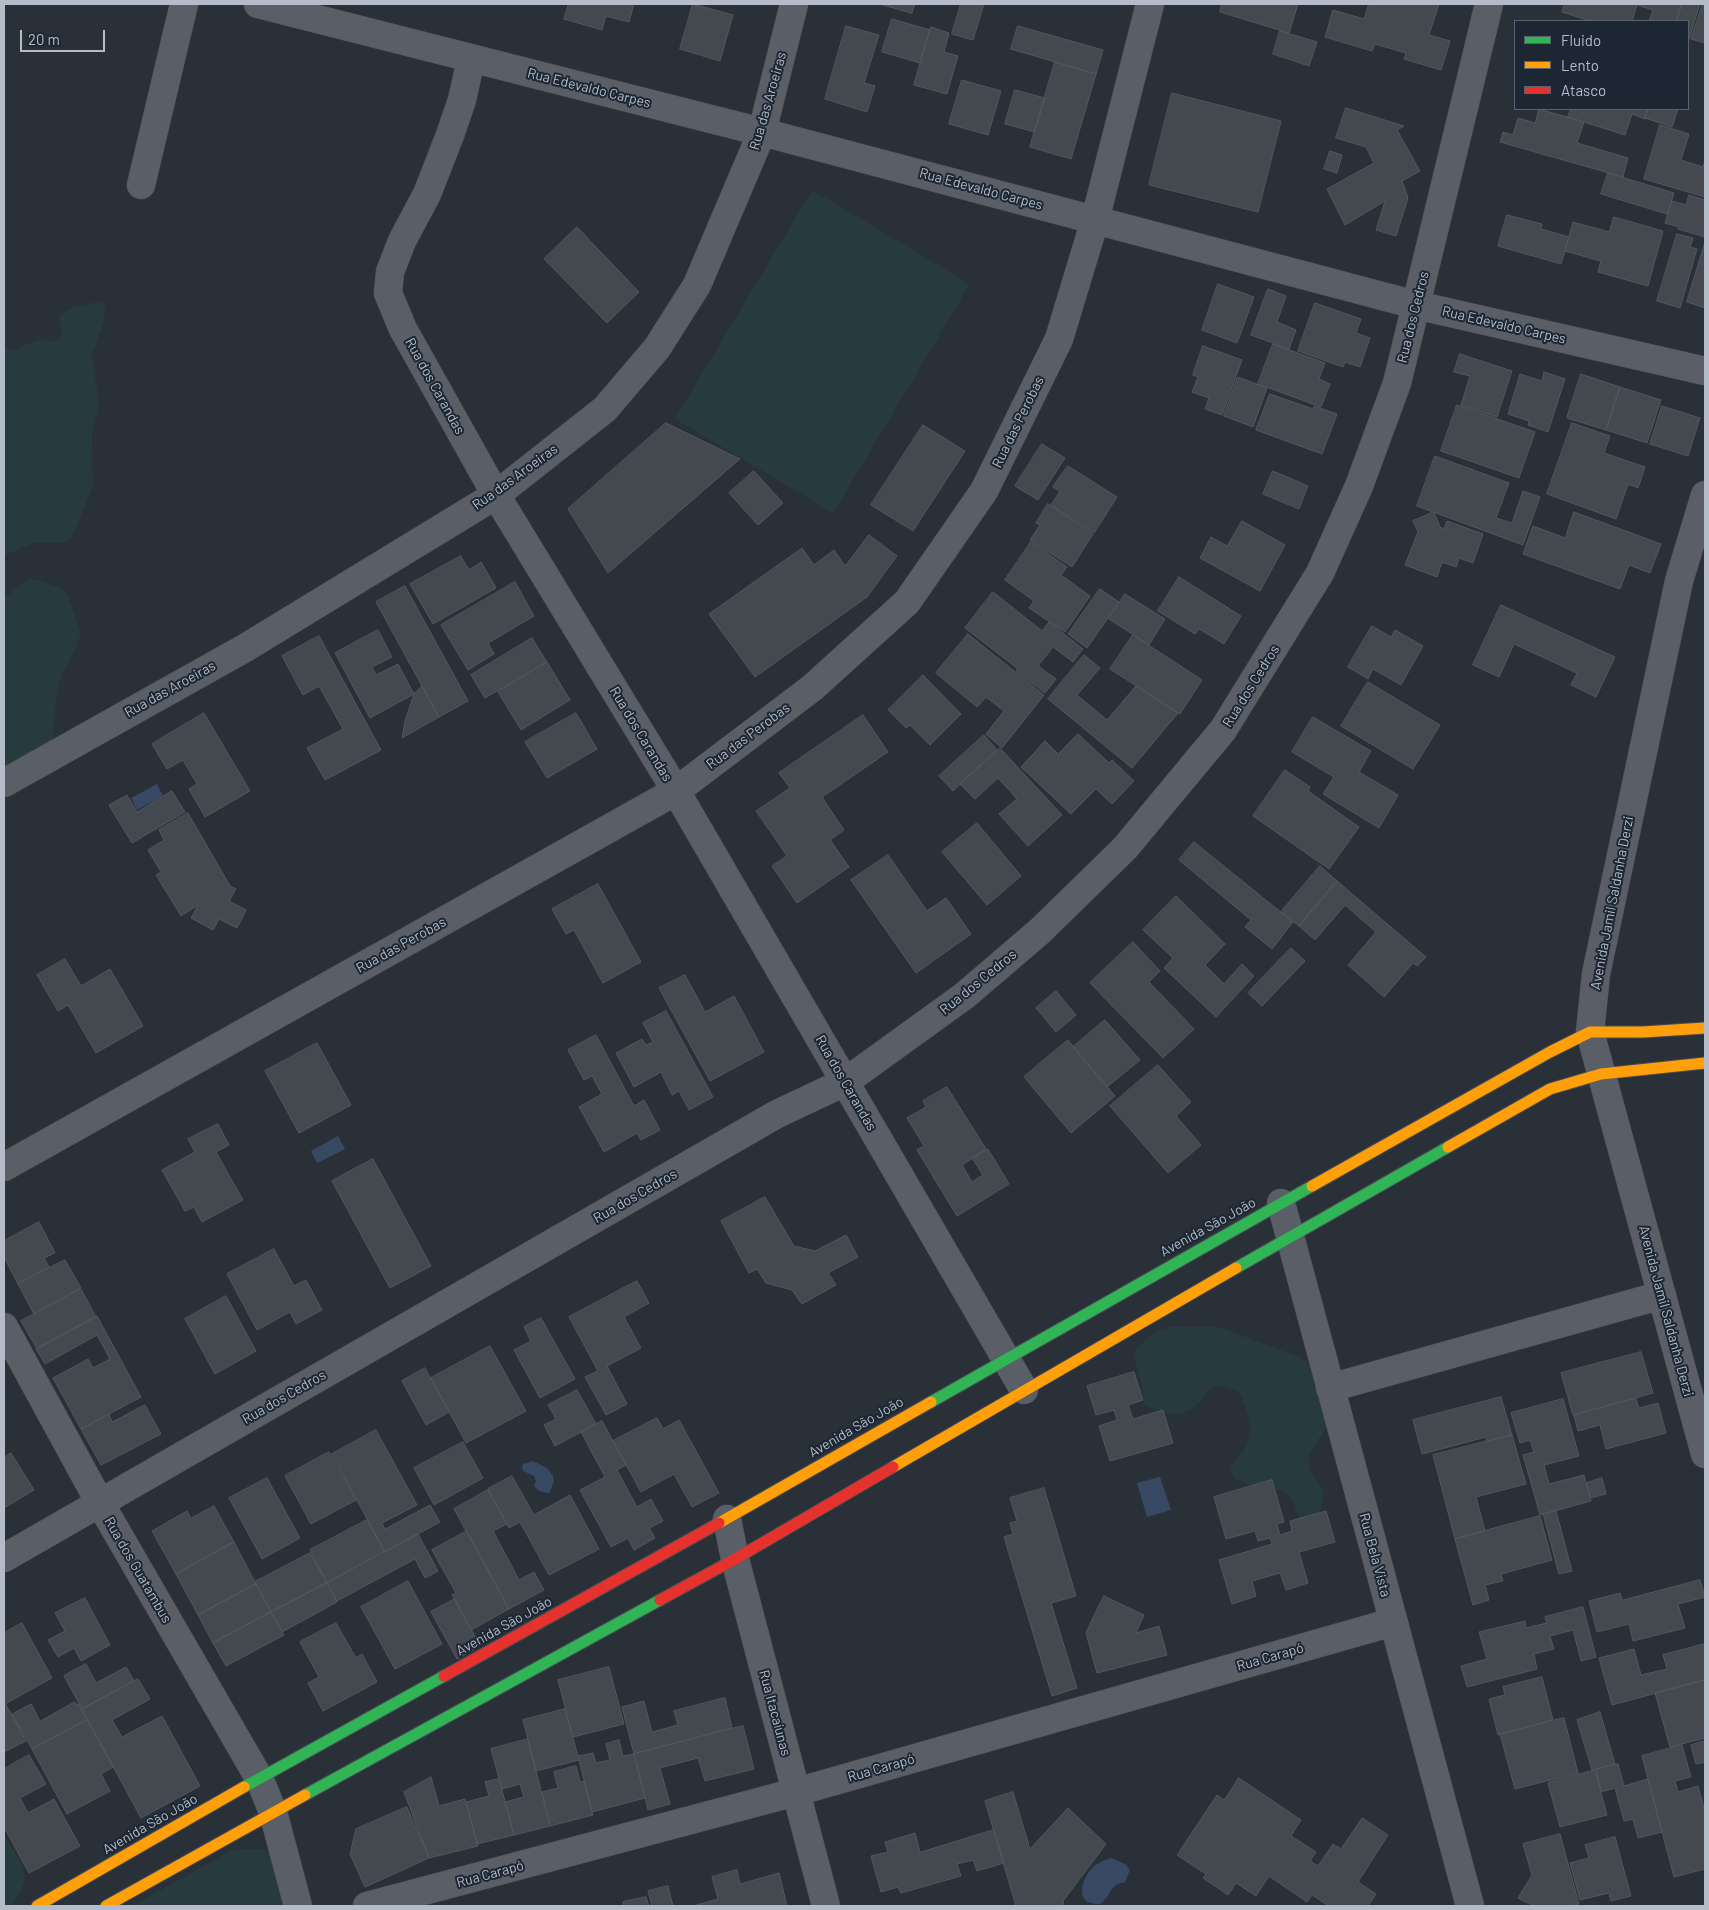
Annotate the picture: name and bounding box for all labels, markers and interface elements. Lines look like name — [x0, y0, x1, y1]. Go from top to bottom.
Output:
scale bar — [22, 20, 108, 52]
legend — [1514, 20, 1689, 110]
text: 20 m — [28, 30, 60, 48]
text: Fluido — [1561, 31, 1601, 49]
street label: Rua das Aroeiras — [746, 50, 790, 152]
text: Lento — [1561, 56, 1599, 74]
street label: Rua Edevaldo Carpes — [525, 65, 653, 111]
text: Atasco — [1561, 81, 1606, 99]
street label: Rua Edevaldo Carpes — [918, 164, 1044, 214]
street label: Rua dos Cedros — [1394, 269, 1432, 365]
street label: Rua Edevaldo Carpes — [1440, 303, 1568, 347]
street label: Rua dos Carandas — [402, 335, 468, 437]
street label: Rua das Perobas — [989, 373, 1047, 471]
street label: Rua das Aroeiras — [469, 440, 561, 514]
street label: Rua dos Cedros — [1219, 642, 1283, 730]
street label: Rua das Aroeiras — [122, 657, 218, 721]
street label: Rua dos Carandas — [606, 684, 676, 784]
street label: Rua das Perobas — [703, 699, 793, 773]
street label: Avenida Jamil Saldanha Derzi — [1587, 815, 1637, 991]
street label: Rua das Perobas — [353, 913, 449, 977]
street label: Rua dos Cedros — [936, 946, 1020, 1018]
street label: Rua dos Carandas — [812, 1032, 880, 1134]
street label: Rua dos Cedros — [590, 1165, 680, 1227]
street label: Avenida São João — [1157, 1194, 1259, 1260]
street label: Avenida Jamil Saldanha Derzi — [1635, 1224, 1697, 1398]
street label: Rua dos Cedros — [239, 1366, 329, 1428]
street label: Avenida São João — [806, 1393, 906, 1461]
street label: Rua Bela Vista — [1356, 1511, 1394, 1599]
street label: Rua dos Guatambus — [101, 1514, 175, 1626]
street label: Avenida São João — [453, 1593, 555, 1659]
street label: Rua Carapó — [1235, 1639, 1305, 1675]
street label: Rua Itacaíunas — [755, 1668, 795, 1758]
street label: Rua Carapó — [846, 1750, 916, 1786]
street label: Avenida São João — [100, 1790, 200, 1858]
street label: Rua Carapó — [455, 1857, 525, 1891]

